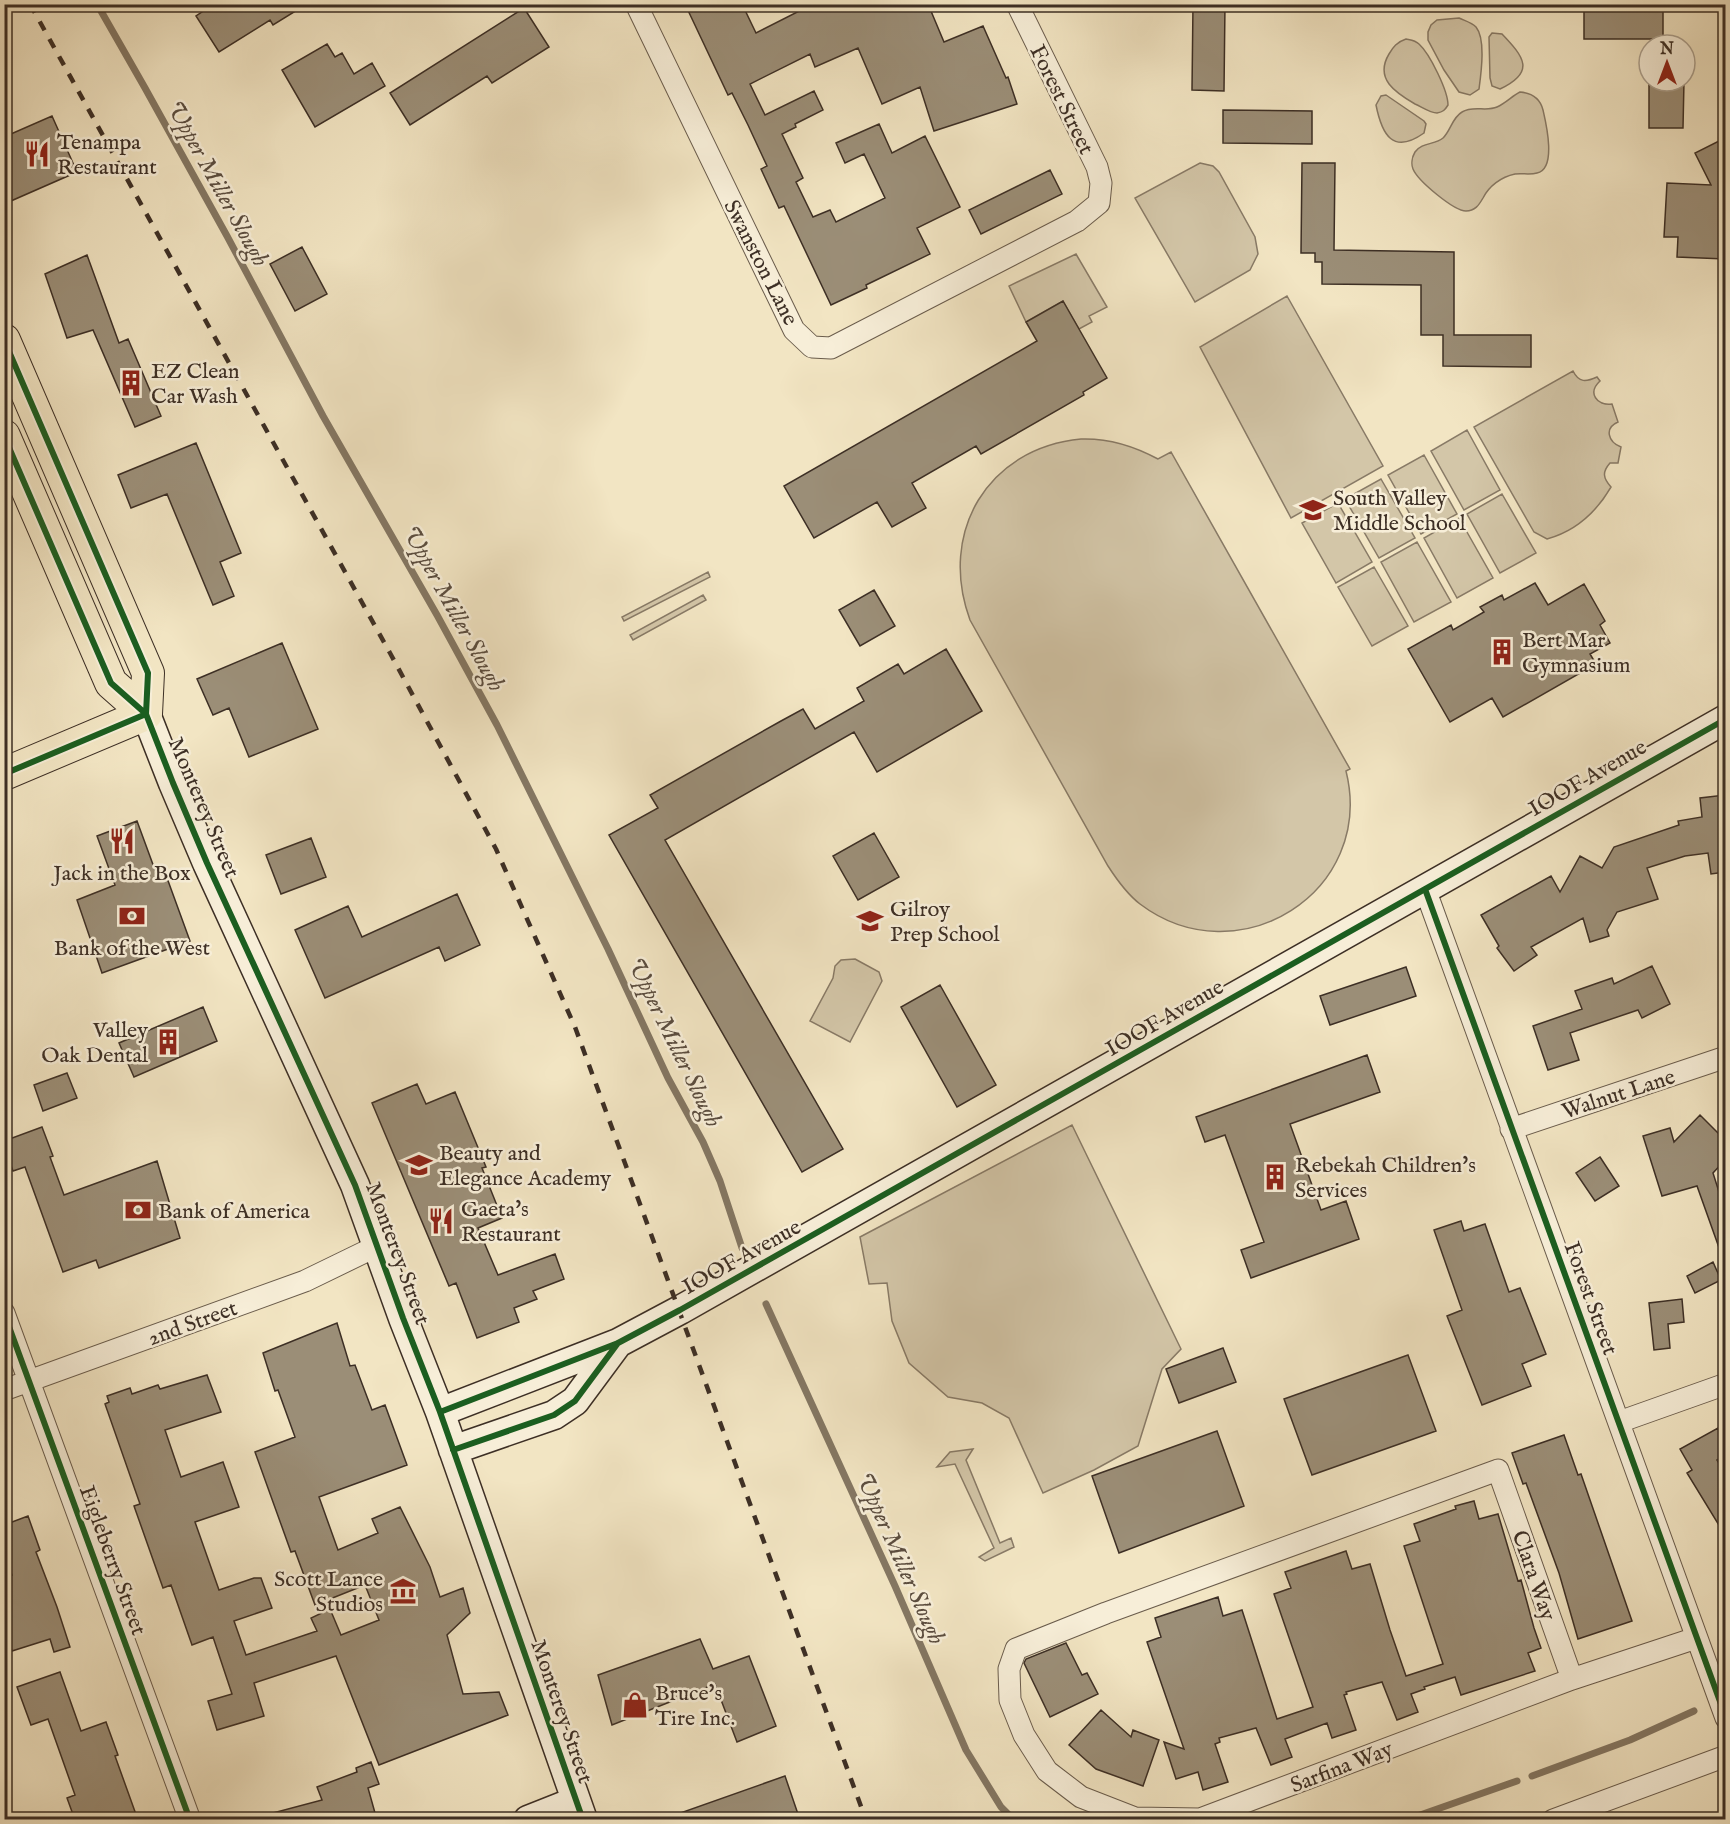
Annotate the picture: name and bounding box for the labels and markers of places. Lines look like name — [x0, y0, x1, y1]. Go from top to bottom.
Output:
place label: Tenampa Restaurant — [57, 129, 157, 182]
restaurant icon: Tenampa Restaurant — [22, 139, 52, 169]
place label: EZ Clean Car Wash — [151, 358, 240, 411]
building icon: EZ Clean Car Wash — [116, 368, 146, 398]
place label: South Valley Middle School — [1333, 485, 1466, 538]
school or university icon: South Valley Middle School — [1298, 495, 1328, 525]
place label: Bert Mar Gymnasium — [1522, 627, 1630, 680]
building icon: Bert Mar Gymnasium — [1487, 637, 1517, 667]
restaurant icon: Jack in the Box — [107, 826, 137, 856]
place label: Jack in the Box — [50, 860, 191, 888]
place label: Gilroy Prep School — [890, 896, 1000, 949]
bank icon: Bank of the West — [117, 901, 147, 931]
school or university icon: Gilroy Prep School — [855, 906, 885, 936]
place label: Bank of the West — [54, 935, 211, 963]
place label: Valley Oak Dental — [41, 1017, 148, 1070]
building icon: Valley Oak Dental — [153, 1027, 183, 1057]
place label: Beauty and Elegance Academy — [439, 1140, 611, 1193]
school or university icon: Beauty and Elegance Academy — [404, 1150, 434, 1180]
place label: Rebekah Children's Services — [1295, 1152, 1476, 1205]
building icon: Rebekah Children's Services — [1260, 1162, 1290, 1192]
bank icon: Bank of America — [123, 1195, 153, 1225]
place label: Gaeta's Restaurant — [461, 1196, 561, 1249]
place label: Bank of America — [158, 1198, 310, 1226]
restaurant icon: Gaeta's Restaurant — [426, 1206, 456, 1236]
place label: Scott Lance Studios — [274, 1566, 383, 1619]
museum icon: Scott Lance Studios — [388, 1576, 418, 1606]
place label: Bruce's Tire Inc. — [655, 1680, 735, 1733]
shop icon: Bruce's Tire Inc. — [620, 1690, 650, 1720]

